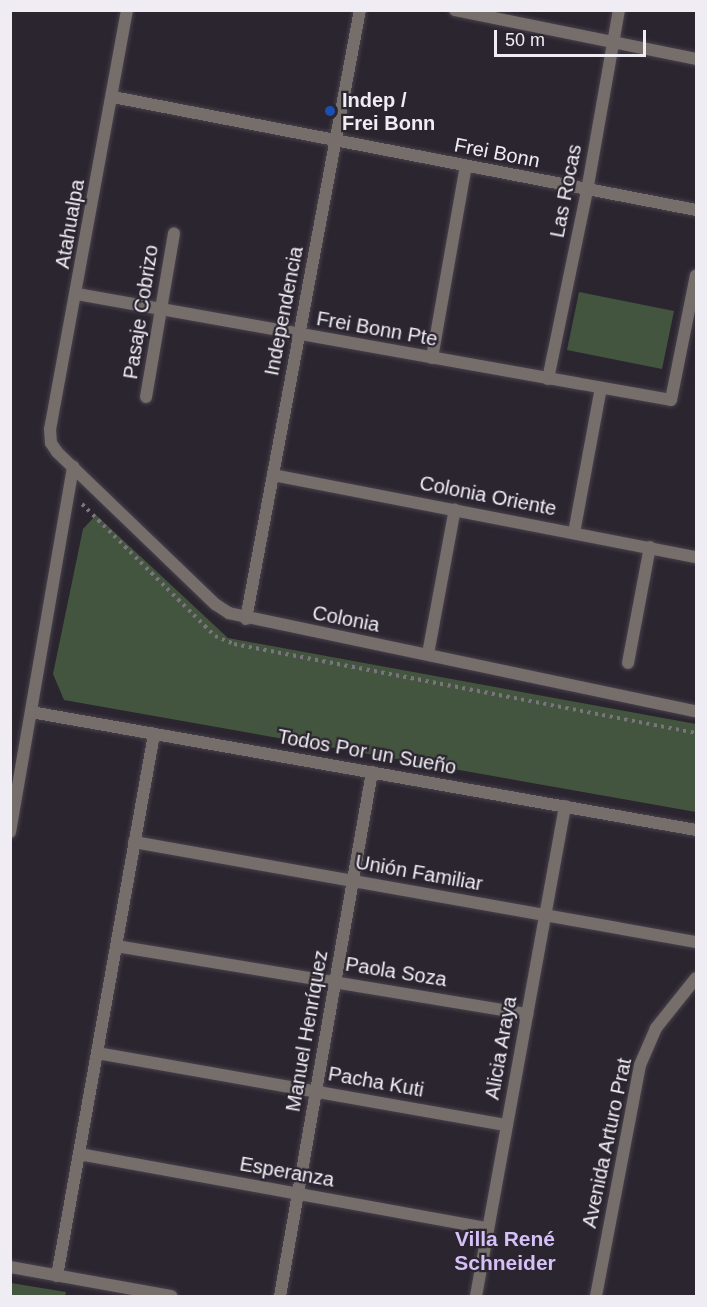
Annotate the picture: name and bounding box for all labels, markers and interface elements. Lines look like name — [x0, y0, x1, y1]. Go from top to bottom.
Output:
scale bar — [497, 18, 648, 56]
text: 50 m — [505, 30, 545, 50]
place label: Indep / Frei Bonn — [342, 88, 435, 135]
marker: Indep / Frei Bonn — [323, 104, 337, 118]
street label: Frei Bonn — [452, 133, 542, 173]
street label: Las Rocas — [545, 142, 587, 240]
street label: Atahualpa — [50, 178, 90, 270]
street label: Pasaje Cobrizo — [119, 243, 163, 381]
street label: Independencia — [260, 244, 308, 378]
street label: Frei Bonn Pte — [315, 307, 439, 351]
street label: Colonia Oriente — [418, 471, 558, 521]
street label: Colonia — [310, 601, 382, 637]
street label: Todos Por un Sueño — [276, 724, 458, 780]
street label: Unión Familiar — [353, 850, 485, 896]
street label: Manuel Henríquez — [281, 948, 333, 1114]
street label: Paola Soza — [344, 952, 448, 992]
street label: Alicia Araya — [480, 994, 522, 1102]
street label: Avenida Arturo Prat — [577, 1055, 637, 1231]
street label: Pacha Kuti — [326, 1062, 426, 1102]
street label: Esperanza — [238, 1152, 336, 1192]
district label: Villa René Schneider — [454, 1226, 556, 1276]

